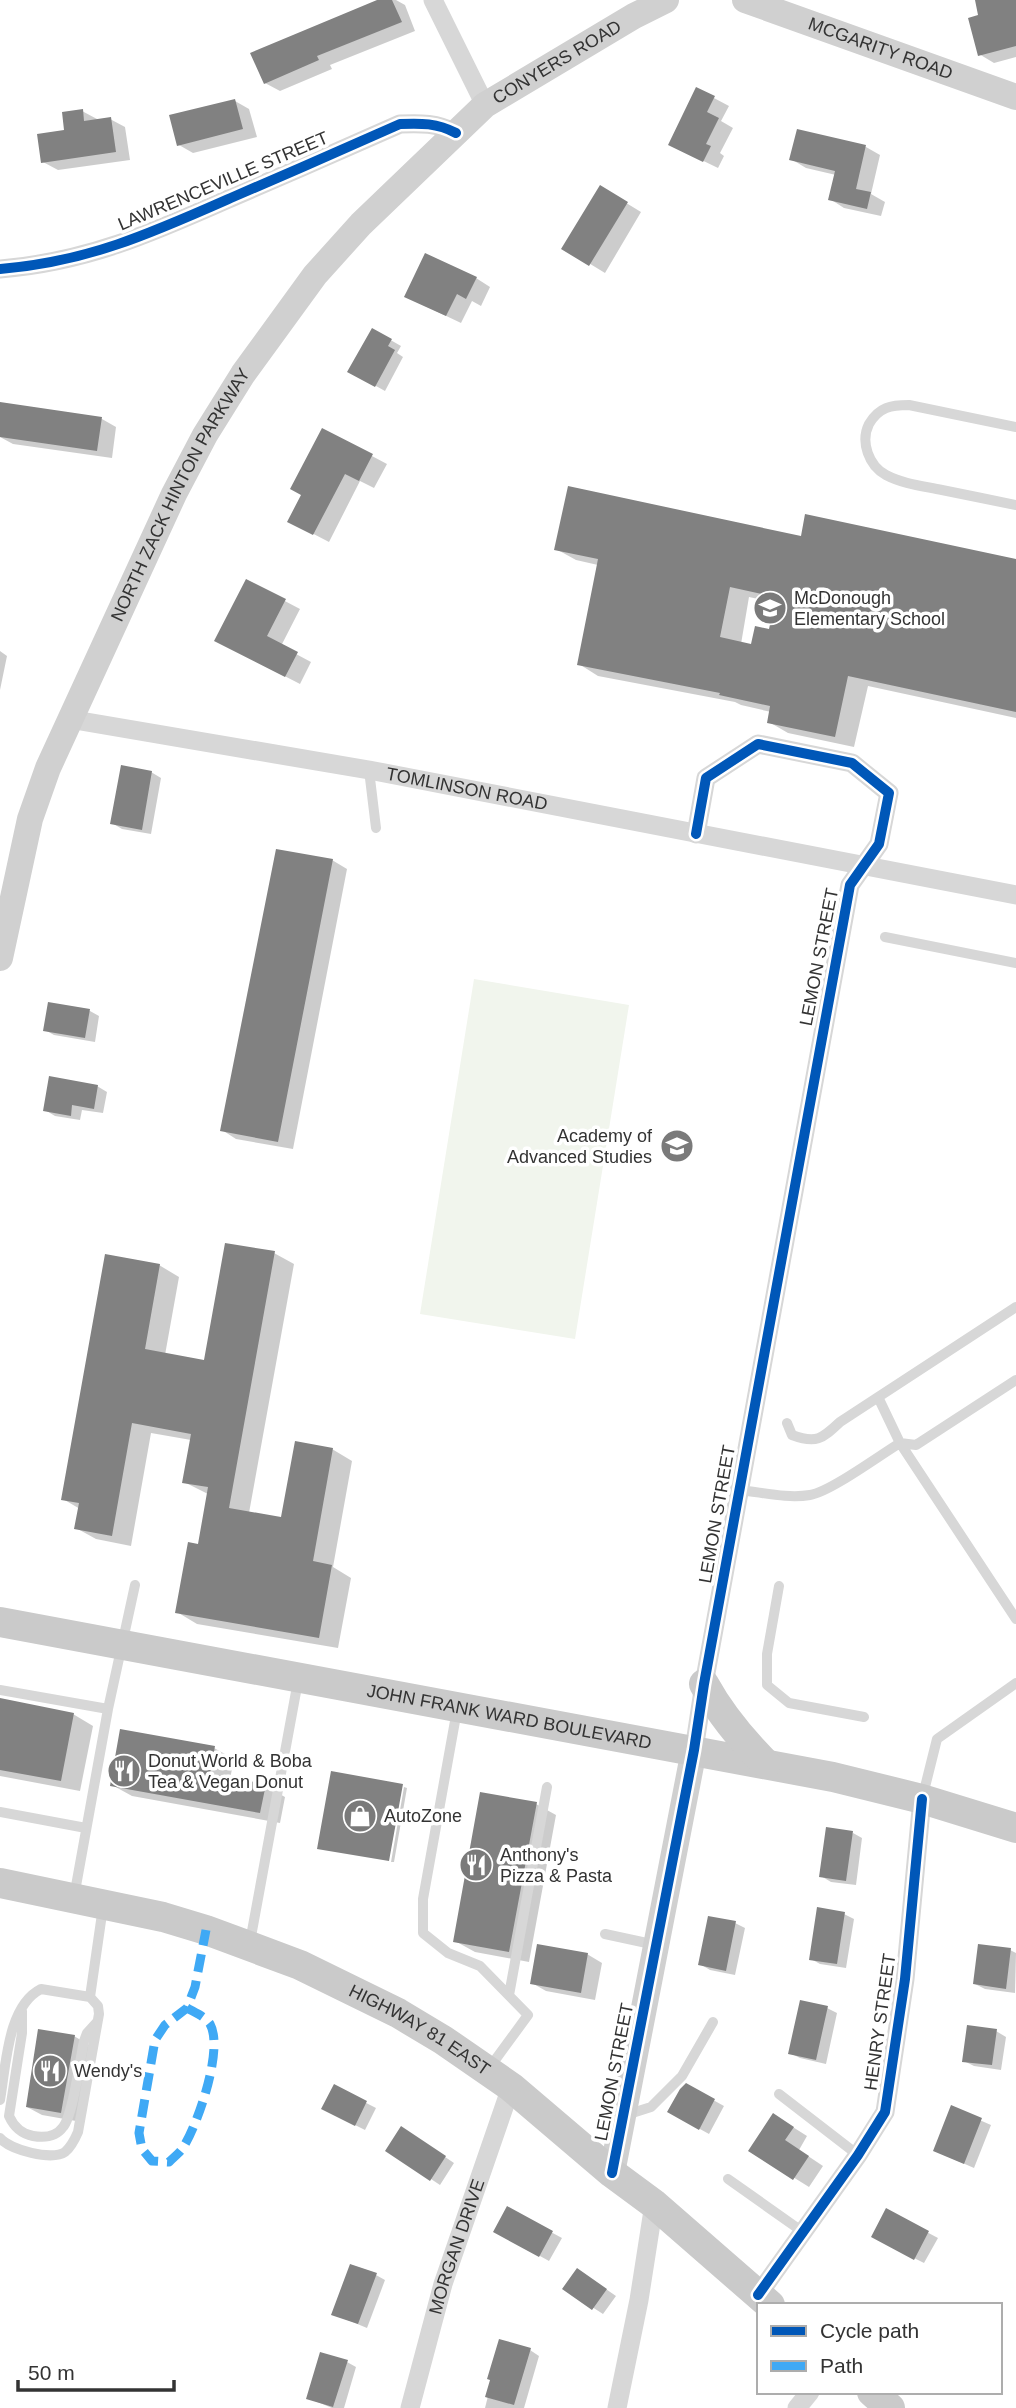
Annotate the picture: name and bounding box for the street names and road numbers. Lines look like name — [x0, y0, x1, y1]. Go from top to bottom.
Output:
street label: MCGARITY ROAD — [806, 14, 955, 84]
street label: CONYERS ROAD — [489, 16, 625, 108]
street label: LAWRENCEVILLE STREET — [115, 128, 331, 234]
street label: NORTH ZACK HINTON PARKWAY — [107, 365, 254, 624]
street label: TOMLINSON ROAD — [385, 764, 549, 814]
street label: LEMON STREET — [796, 886, 842, 1028]
street label: LEMON STREET — [695, 1443, 739, 1585]
street label: JOHN FRANK WARD BOULEVARD — [365, 1680, 653, 1753]
street label: HENRY STREET — [860, 1952, 900, 2092]
street label: HIGHWAY 81 EAST — [346, 1981, 494, 2080]
street label: LEMON STREET — [591, 2001, 637, 2143]
street label: MORGAN DRIVE — [425, 2177, 488, 2316]

